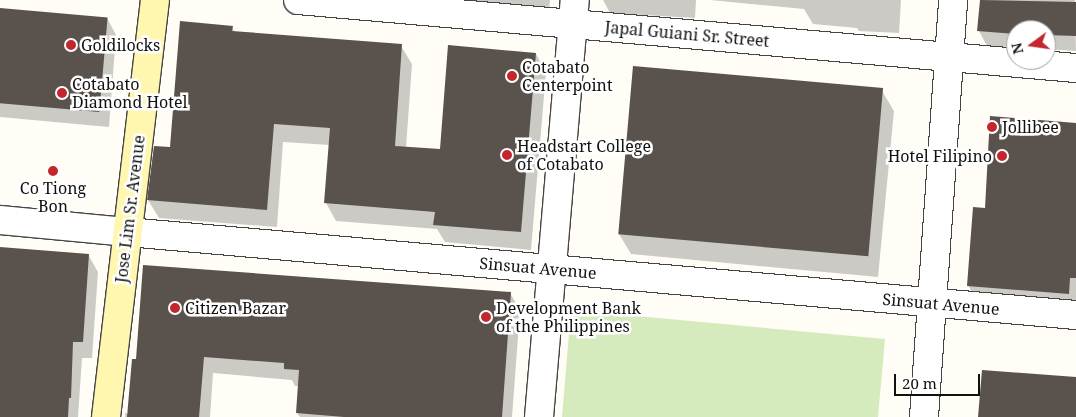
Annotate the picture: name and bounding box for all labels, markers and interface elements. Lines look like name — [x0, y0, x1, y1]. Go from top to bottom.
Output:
street label: Japal Guiani Sr. Street — [604, 17, 770, 51]
north arrow — [1006, 20, 1056, 70]
place label: Goldilocks — [81, 35, 160, 55]
marker: Goldilocks — [65, 39, 77, 51]
text: N — [1006, 41, 1027, 56]
place label: Cotabato Centerpoint — [522, 57, 613, 95]
marker: Cotabato Centerpoint — [506, 70, 518, 82]
place label: Cotabato Diamond Hotel — [72, 74, 187, 112]
marker: Cotabato Diamond Hotel — [56, 87, 68, 99]
place label: Jollibee — [1002, 117, 1059, 137]
marker: Jollibee — [986, 121, 998, 133]
street label: Jose Lim Sr. Avenue — [111, 134, 149, 284]
place label: Headstart College of Cotabato — [517, 136, 651, 174]
place label: Hotel Filipino — [888, 146, 992, 166]
marker: Headstart College of Cotabato — [501, 149, 513, 161]
marker: Hotel Filipino — [996, 150, 1008, 162]
marker: Co Tiong Bon — [47, 165, 59, 177]
place label: Co Tiong Bon — [20, 178, 86, 216]
street label: Sinsuat Avenue — [479, 253, 597, 283]
street label: Sinsuat Avenue — [882, 289, 1000, 319]
place label: Citizen Bazar — [185, 298, 286, 318]
place label: Development Bank of the Philippines — [496, 298, 641, 336]
marker: Citizen Bazar — [169, 302, 181, 314]
marker: Development Bank of the Philippines — [480, 311, 492, 323]
scale bar — [896, 364, 982, 396]
text: 20 m — [902, 373, 937, 393]

